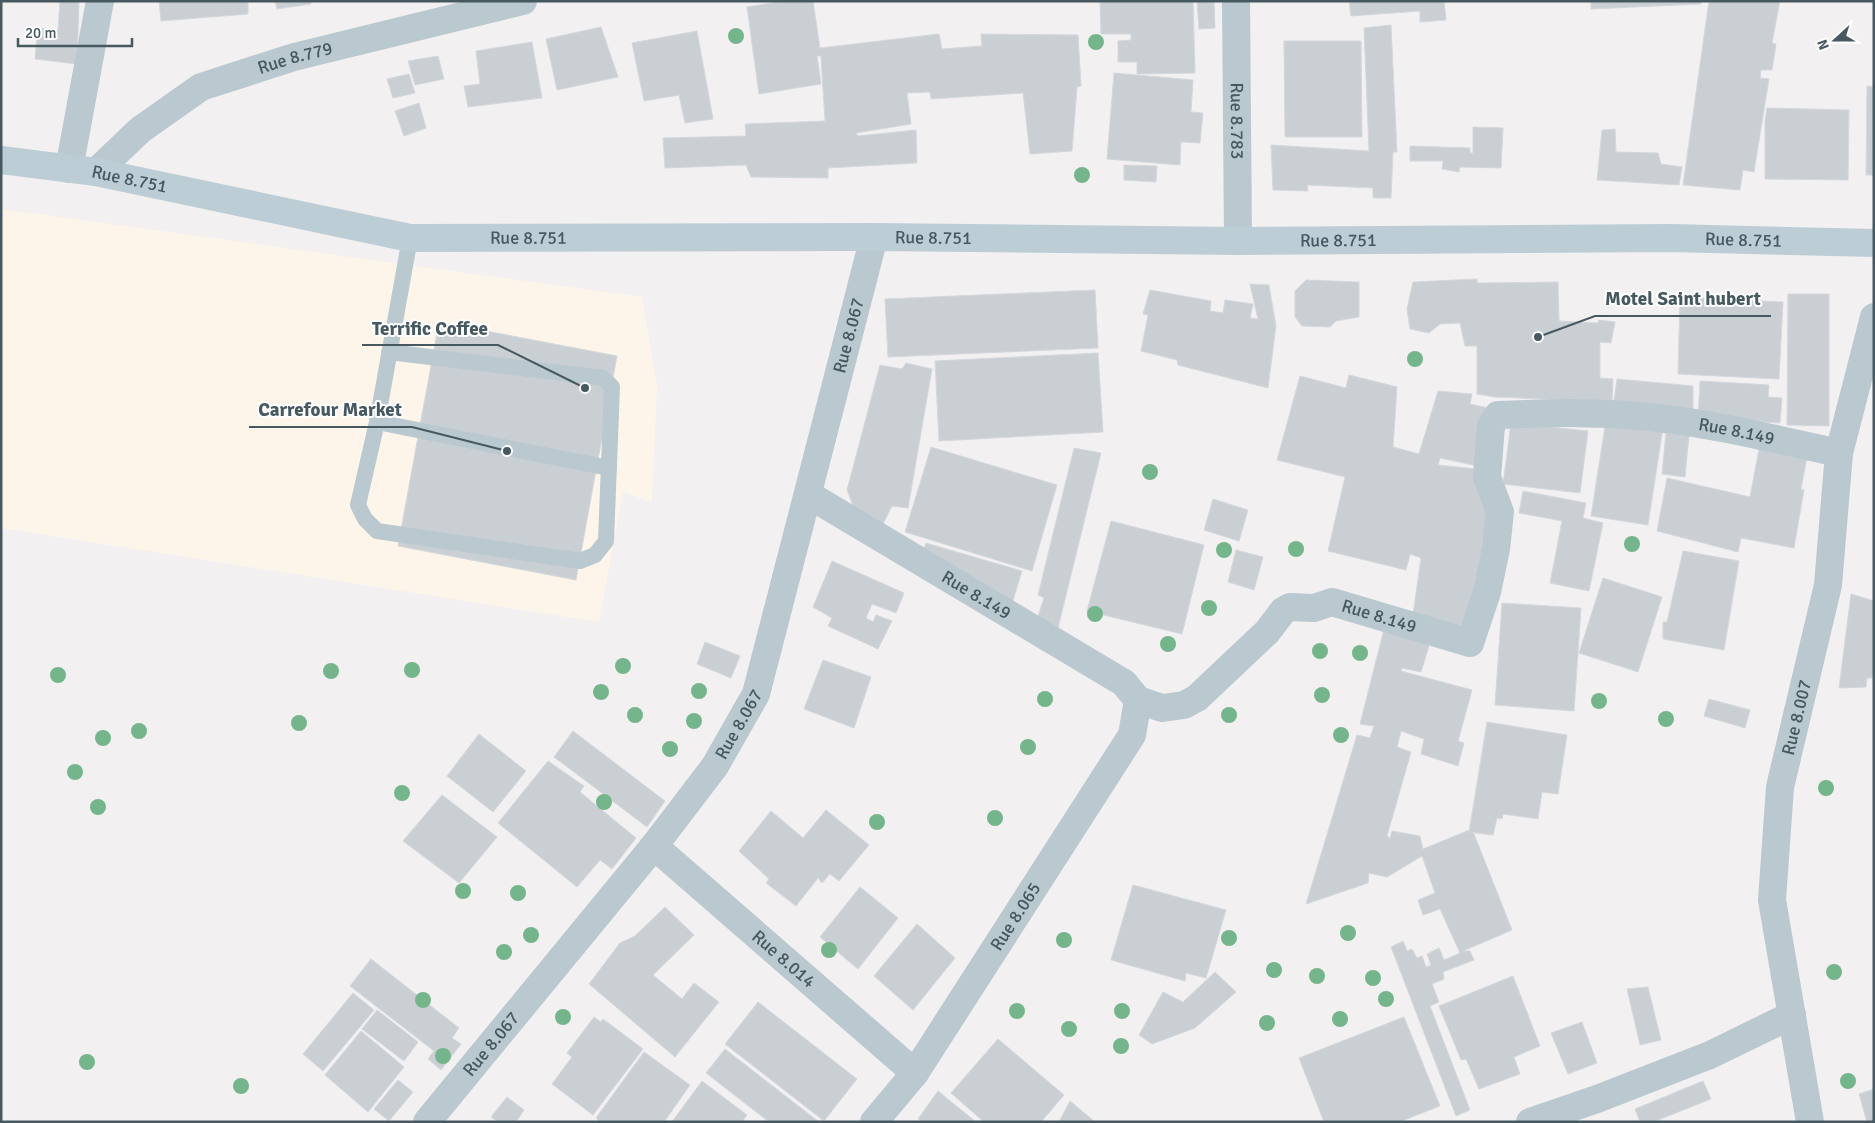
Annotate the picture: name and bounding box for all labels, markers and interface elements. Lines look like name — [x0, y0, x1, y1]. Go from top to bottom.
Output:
scale bar — [18, 15, 131, 47]
north arrow — [1810, 15, 1860, 65]
text: 20 m — [25, 24, 56, 42]
street label: Rue 8.779 — [255, 37, 335, 79]
text: N — [1814, 37, 1833, 52]
street label: Rue 8.783 — [1226, 82, 1248, 160]
street label: Rue 8.751 — [90, 160, 169, 198]
street label: Rue 8.751 — [895, 226, 972, 249]
street label: Rue 8.751 — [490, 227, 567, 249]
street label: Rue 8.751 — [1705, 228, 1782, 252]
street label: Rue 8.751 — [1300, 229, 1377, 252]
callout: Motel Saint hubert — [1595, 282, 1771, 316]
text: Motel Saint hubert — [1605, 287, 1761, 311]
street label: Rue 8.067 — [828, 296, 869, 376]
callout: Terrific Coffee — [362, 311, 498, 345]
text: Terrific Coffee — [372, 317, 488, 341]
callout: Carrefour Market — [249, 393, 412, 427]
text: Carrefour Market — [258, 398, 402, 422]
street label: Rue 8.149 — [1697, 413, 1777, 449]
street label: Rue 8.149 — [938, 566, 1015, 624]
street label: Rue 8.149 — [1339, 595, 1419, 638]
street label: Rue 8.007 — [1777, 678, 1816, 757]
street label: Rue 8.067 — [710, 685, 767, 763]
street label: Rue 8.065 — [986, 878, 1046, 955]
street label: Rue 8.014 — [748, 925, 820, 993]
street label: Rue 8.067 — [458, 1007, 524, 1081]

